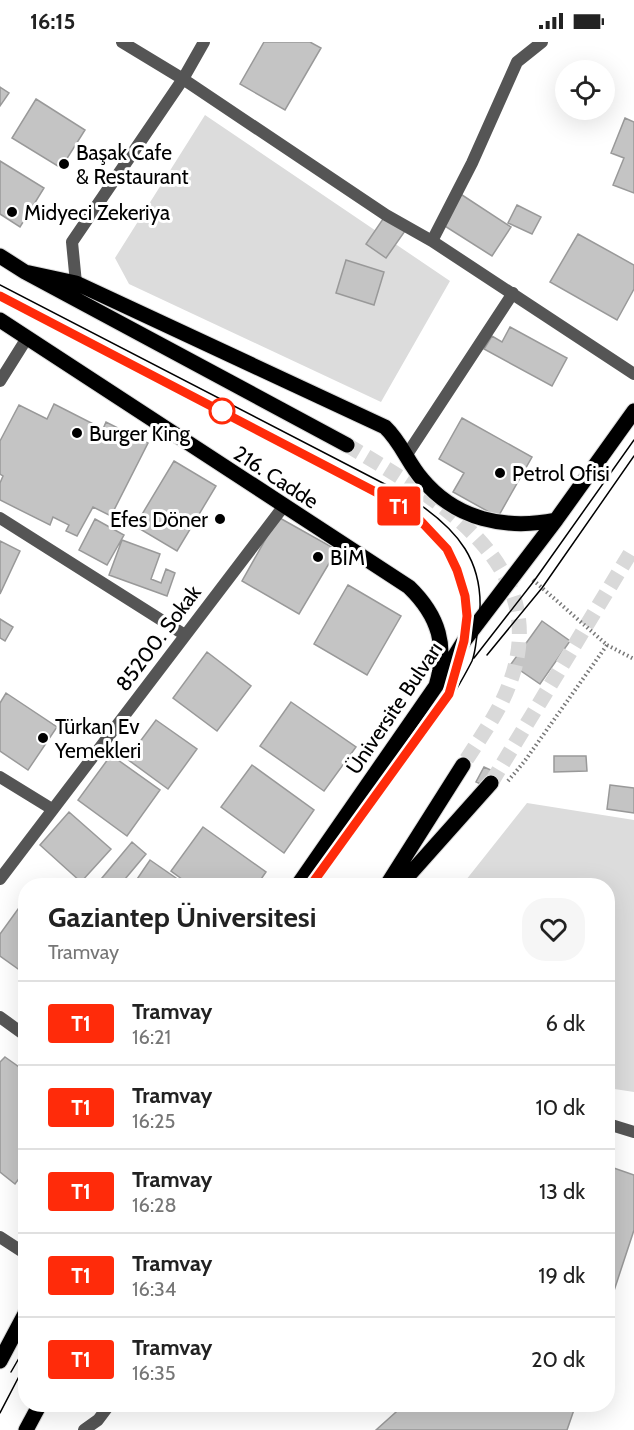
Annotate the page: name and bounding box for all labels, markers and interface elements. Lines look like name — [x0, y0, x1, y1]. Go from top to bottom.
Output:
text: 16:15 — [30, 8, 75, 35]
map controls — [555, 60, 615, 120]
button: locate — [555, 60, 615, 120]
place label: Başak Cafe & Restaurant — [76, 140, 189, 189]
marker: Başak Cafe & Restaurant — [57, 157, 71, 171]
place label: Midyeci Zekeriya — [24, 200, 170, 225]
marker: Midyeci Zekeriya — [5, 205, 19, 219]
unlabelled marker — [209, 398, 235, 424]
place label: Burger King — [89, 421, 191, 446]
marker: Burger King — [70, 426, 84, 440]
street label: 216. Cadde — [229, 440, 323, 514]
place label: Petrol Ofisi — [512, 461, 610, 486]
marker: Petrol Ofisi — [493, 466, 507, 480]
line badge: T1 — [372, 486, 426, 526]
text: T1 — [389, 494, 409, 519]
place label: Efes Döner — [110, 507, 208, 532]
marker: Efes Döner — [213, 512, 227, 526]
place label: BİM — [330, 545, 365, 570]
marker: BİM — [311, 550, 325, 564]
street label: 85200. Sokak — [110, 580, 206, 696]
street label: Üniversite Bulvarı — [341, 637, 447, 779]
place label: Türkan Ev Yemekleri — [54, 714, 141, 763]
marker: Türkan Ev Yemekleri — [36, 731, 50, 745]
button: heart — [522, 898, 585, 961]
text: Gaziantep Üniversitesi — [48, 900, 316, 934]
text: Tramvay — [48, 940, 119, 964]
text: Tramvay — [132, 998, 212, 1025]
text: 6 dk — [545, 1010, 585, 1037]
text: T1 — [71, 1011, 91, 1036]
text: 16:21 — [132, 1025, 171, 1049]
text: Tramvay — [132, 1082, 212, 1109]
text: 10 dk — [535, 1094, 585, 1121]
text: T1 — [71, 1095, 91, 1120]
text: 16:25 — [132, 1109, 175, 1133]
text: Tramvay — [132, 1166, 212, 1193]
text: 13 dk — [539, 1178, 585, 1205]
text: T1 — [71, 1179, 91, 1204]
text: 16:28 — [132, 1193, 177, 1217]
text: Tramvay — [132, 1250, 212, 1277]
text: 19 dk — [538, 1262, 585, 1289]
text: T1 — [71, 1263, 91, 1288]
text: 16:34 — [132, 1277, 176, 1301]
text: Tramvay — [132, 1334, 212, 1361]
text: 20 dk — [531, 1346, 585, 1373]
text: T1 — [71, 1347, 91, 1372]
text: 16:35 — [132, 1361, 176, 1385]

